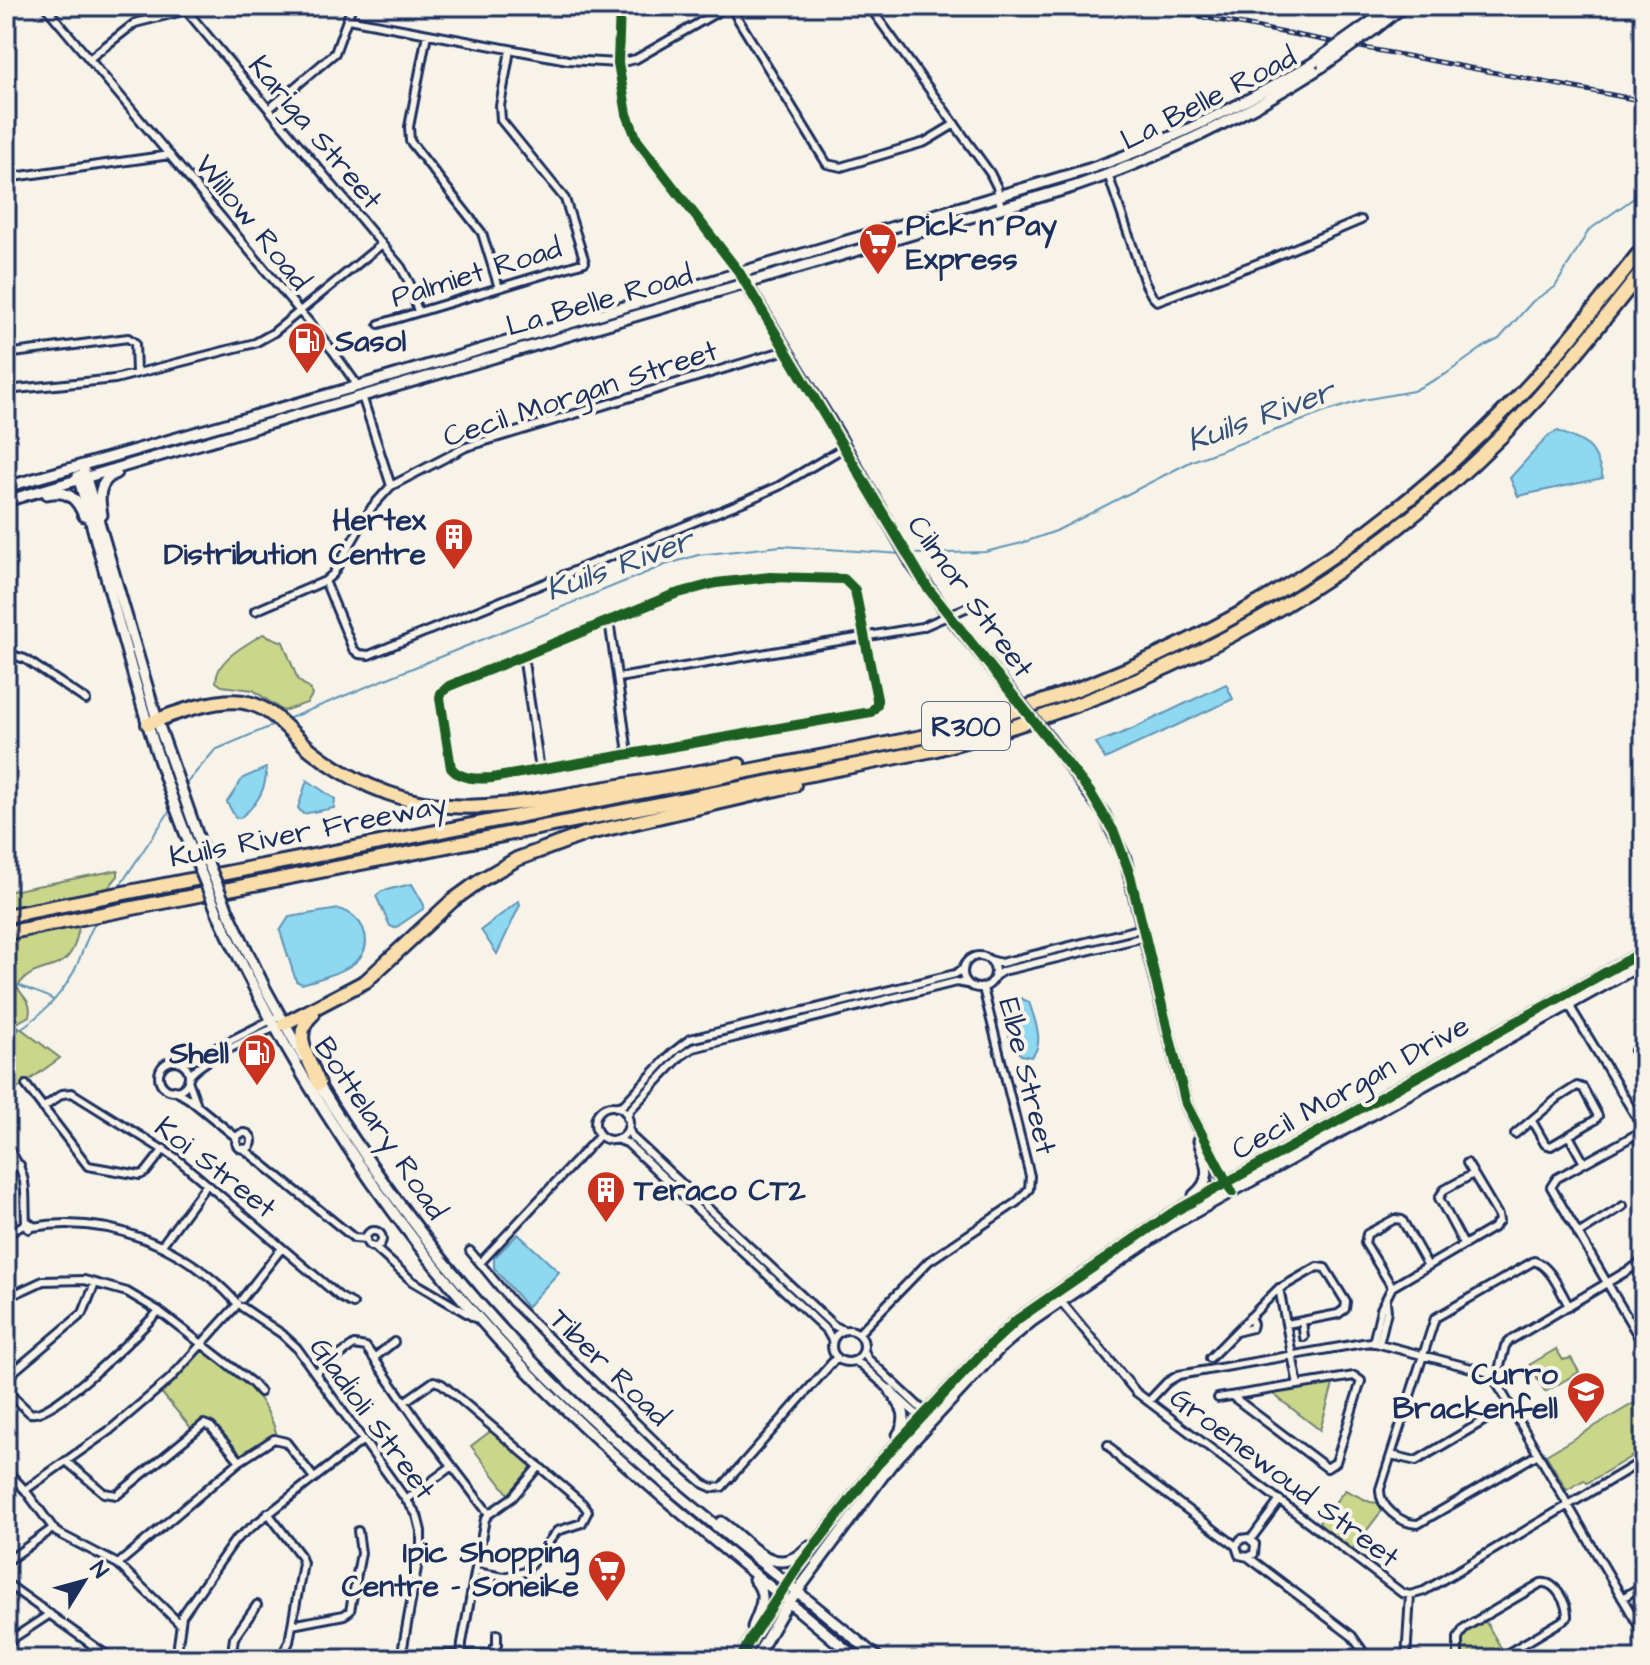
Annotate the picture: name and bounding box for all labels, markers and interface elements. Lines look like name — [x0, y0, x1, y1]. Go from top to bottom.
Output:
street label: La Belle Road — [1113, 37, 1304, 161]
street label: Kariga Street — [237, 46, 392, 219]
street label: Willow Road — [184, 146, 320, 300]
place label: Pick n Pay Express — [906, 205, 1058, 282]
supermarket icon: Pick n Pay Express — [857, 221, 899, 276]
street label: Palmiet Road — [386, 227, 567, 319]
street label: La Belle Road — [501, 254, 697, 348]
fuel station icon: Sasol — [286, 320, 328, 375]
place label: Sasol — [334, 321, 406, 363]
street label: Cecil Morgan Street — [438, 330, 723, 459]
water label: Kuils River — [1181, 368, 1344, 464]
place label: Hertex Distribution Centre — [164, 500, 427, 576]
street label: Cilmor Street — [897, 507, 1044, 687]
building icon: Hertex Distribution Centre — [433, 516, 475, 571]
water label: Kuils River — [540, 517, 703, 613]
road number: R300 — [922, 702, 1010, 750]
street label: Kuils River Freeway — [166, 783, 451, 879]
street label: Elbe Street — [987, 993, 1067, 1159]
street label: Cecil Morgan Drive — [1224, 1005, 1477, 1172]
street label: Bottelary Road — [302, 1029, 457, 1229]
fuel station icon: Shell — [236, 1032, 278, 1087]
place label: Shell — [168, 1033, 229, 1075]
street label: Koi Street — [146, 1107, 285, 1229]
building icon: Teraco CT2 — [585, 1169, 627, 1224]
place label: Teraco CT2 — [633, 1170, 807, 1212]
street label: Tiber Road — [539, 1299, 679, 1436]
street label: Gladioli Street — [299, 1329, 445, 1508]
place label: Curro Brackenfell — [1393, 1354, 1558, 1430]
school or university icon: Curro Brackenfell — [1565, 1370, 1607, 1425]
street label: Groenewoud Street — [1161, 1377, 1408, 1578]
place label: Ipic Shopping Centre - Soneike — [342, 1532, 580, 1608]
north arrow — [44, 1541, 124, 1621]
supermarket icon: Ipic Shopping Centre - Soneike — [586, 1548, 628, 1603]
text: N — [82, 1555, 115, 1585]

